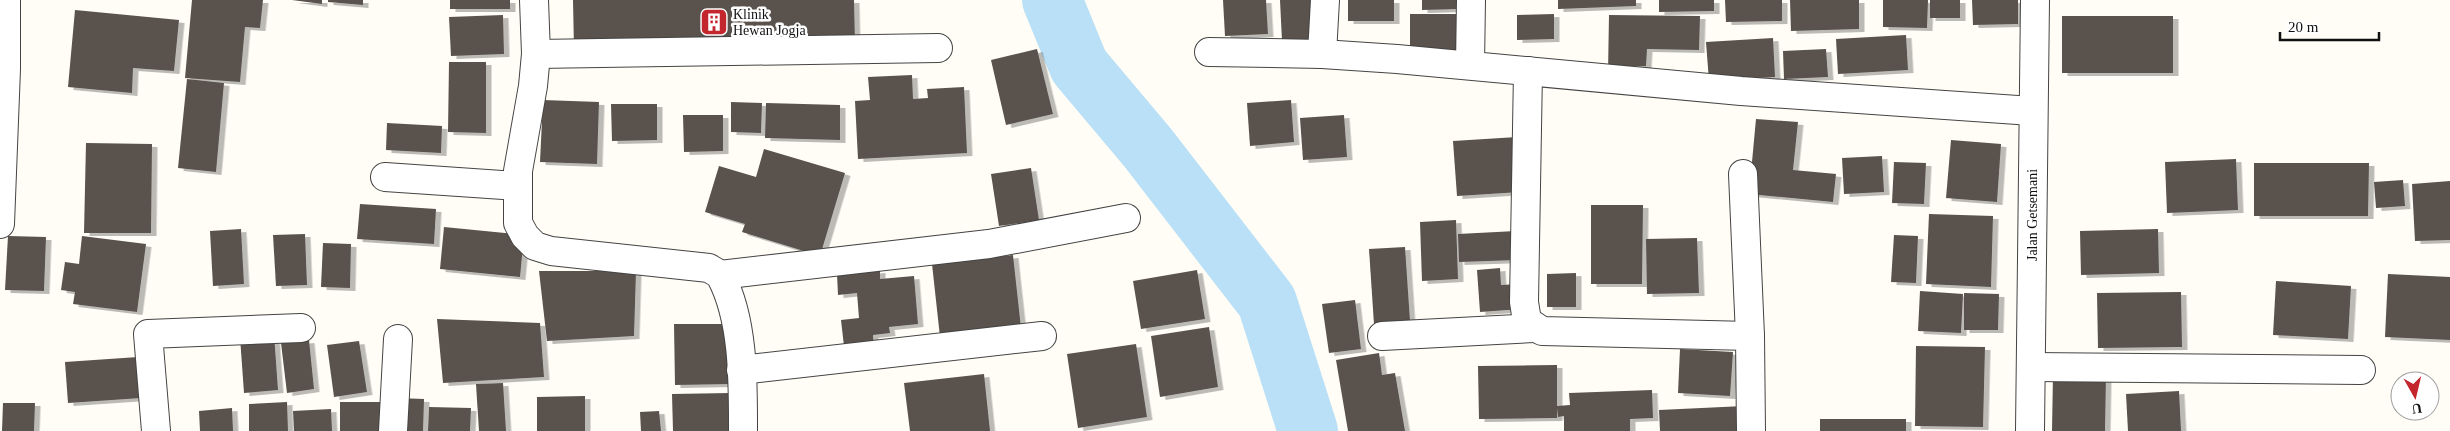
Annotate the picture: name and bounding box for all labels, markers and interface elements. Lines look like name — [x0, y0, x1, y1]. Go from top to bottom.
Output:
building icon: Klinik Hewan Jogja — [699, 7, 729, 37]
place label: Klinik Hewan Jogja — [733, 7, 806, 38]
scale bar — [2280, 10, 2379, 42]
text: 20 m — [2288, 19, 2319, 35]
street label: Jalan Getsemani — [2025, 169, 2040, 261]
north arrow — [2390, 371, 2440, 421]
text: U — [2411, 400, 2423, 417]

